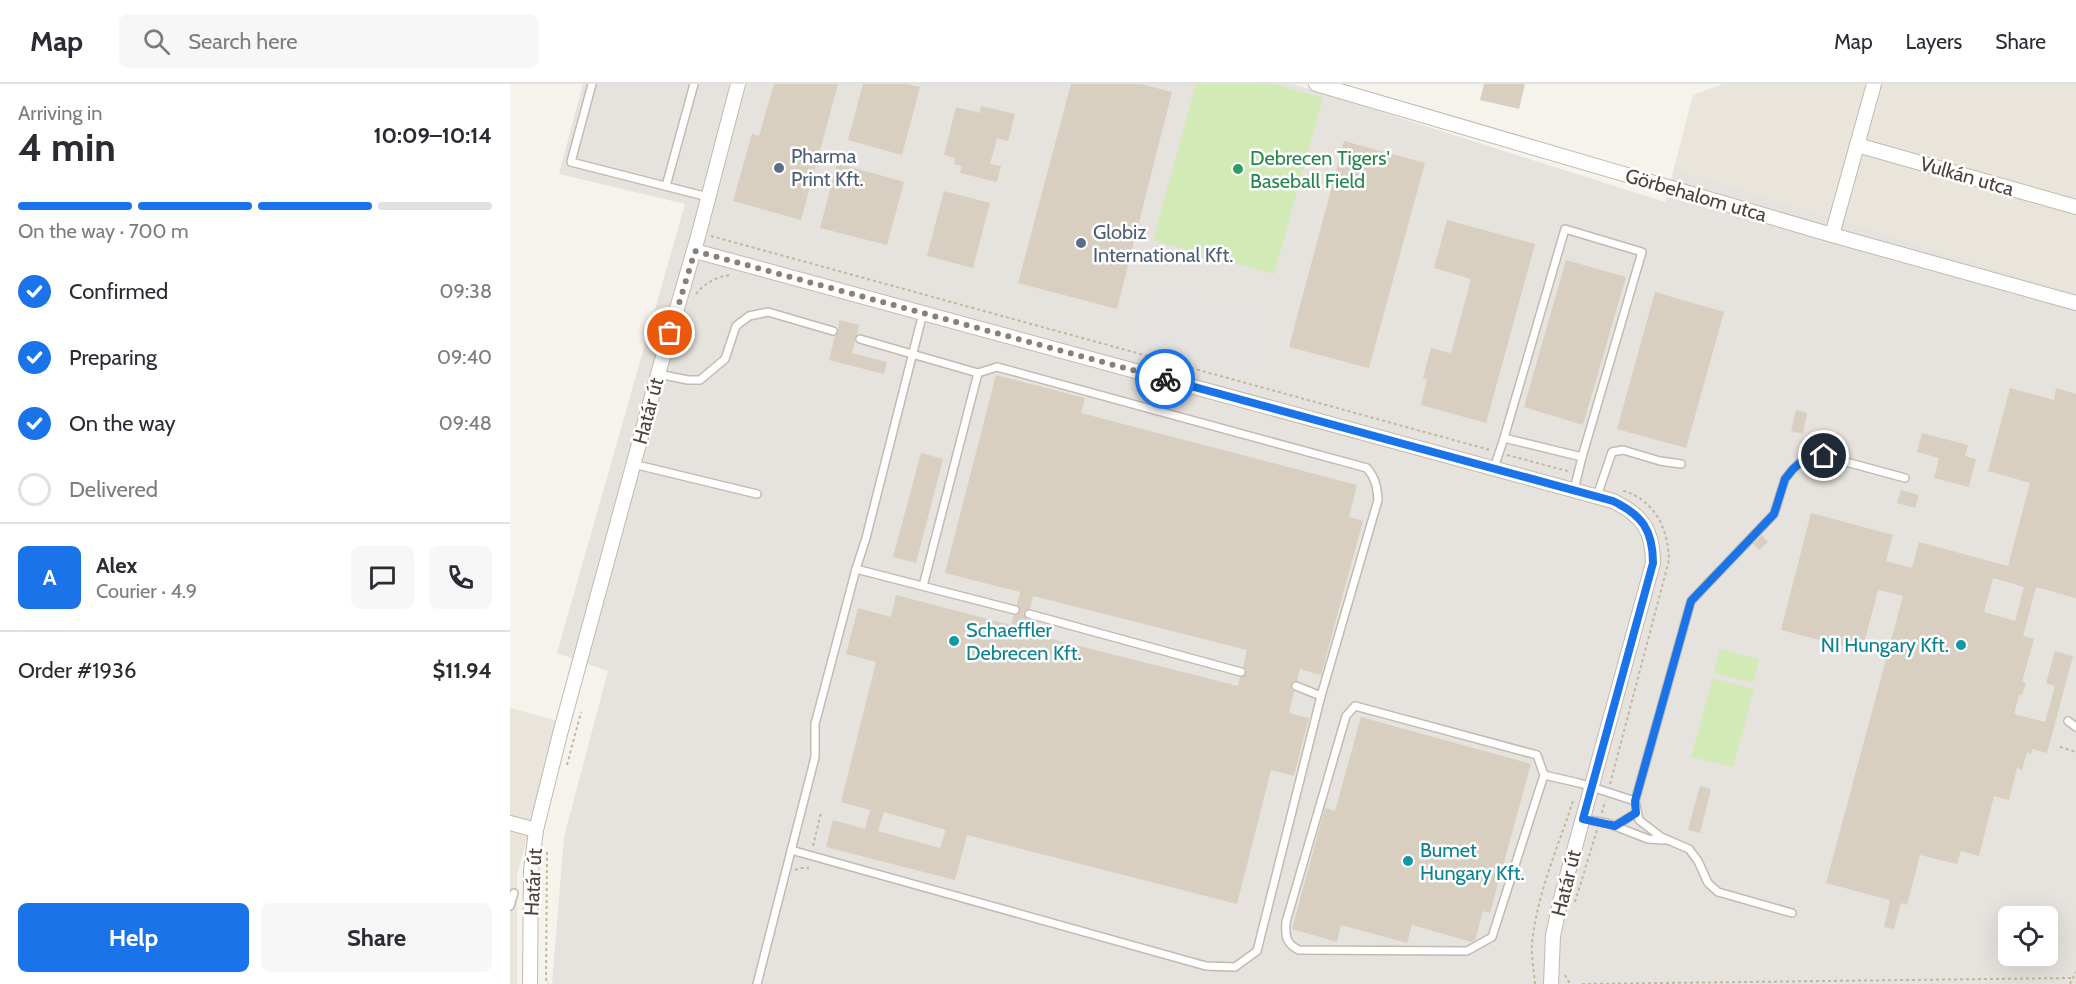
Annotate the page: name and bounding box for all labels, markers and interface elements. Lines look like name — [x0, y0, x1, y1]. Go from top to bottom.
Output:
search box — [119, 14, 539, 68]
text: Map — [30, 24, 83, 58]
icon: search — [140, 25, 173, 58]
text: Search here — [188, 28, 297, 55]
text: Map — [1834, 29, 1873, 54]
text: Layers — [1906, 29, 1962, 54]
text: Share — [1995, 29, 2046, 54]
text: Arriving in — [18, 101, 102, 125]
text: 10:09–10:14 — [373, 122, 492, 149]
text: 4 min — [18, 123, 116, 171]
place label: Pharma Print Kft. — [791, 144, 864, 191]
place label: Debrecen Tigers' Baseball Field — [1250, 146, 1390, 193]
street label: Vulkán utca — [1917, 151, 2017, 201]
marker: Pharma Print Kft. — [772, 161, 786, 175]
marker: Debrecen Tigers' Baseball Field — [1231, 162, 1245, 176]
street label: Görbehalom utca — [1623, 163, 1770, 227]
text: On the way · 700 m — [18, 219, 189, 243]
place label: Globiz International Kft. — [1093, 220, 1233, 267]
marker: Globiz International Kft. — [1074, 236, 1088, 250]
icon: check — [18, 275, 51, 308]
text: Confirmed — [69, 278, 168, 305]
text: 09:38 — [440, 279, 492, 303]
pin — [644, 307, 695, 358]
icon: bag — [653, 316, 686, 349]
icon: check — [18, 341, 51, 374]
text: Preparing — [69, 344, 157, 371]
text: 09:40 — [437, 345, 492, 369]
courier — [1135, 349, 1195, 409]
icon: bike — [1149, 363, 1182, 396]
street label: Határ út — [628, 375, 668, 447]
icon: check — [18, 407, 51, 440]
text: On the way — [69, 410, 176, 437]
text: 09:48 — [439, 411, 492, 435]
pin — [1798, 430, 1849, 481]
icon: home — [1807, 439, 1840, 472]
text: Delivered — [69, 476, 158, 503]
button: chat — [351, 546, 414, 609]
button: phone — [429, 546, 492, 609]
text: Alex — [96, 552, 137, 579]
text: A — [43, 564, 56, 591]
text: Courier · 4.9 — [96, 579, 197, 603]
place label: Schaeffler Debrecen Kft. — [966, 618, 1082, 665]
place label: NI Hungary Kft. — [1821, 633, 1949, 657]
marker: Schaeffler Debrecen Kft. — [947, 634, 961, 648]
marker: NI Hungary Kft. — [1954, 638, 1968, 652]
text: Order #1936 — [18, 657, 136, 684]
text: $11.94 — [432, 657, 492, 684]
place label: Bumet Hungary Kft. — [1420, 838, 1525, 885]
street label: Határ út — [519, 847, 547, 916]
street label: Határ út — [1546, 847, 1586, 919]
marker: Bumet Hungary Kft. — [1401, 854, 1415, 868]
button: Help — [18, 903, 249, 972]
button: Share — [261, 903, 492, 972]
map controls — [1998, 906, 2058, 966]
button: locate — [1998, 906, 2058, 966]

